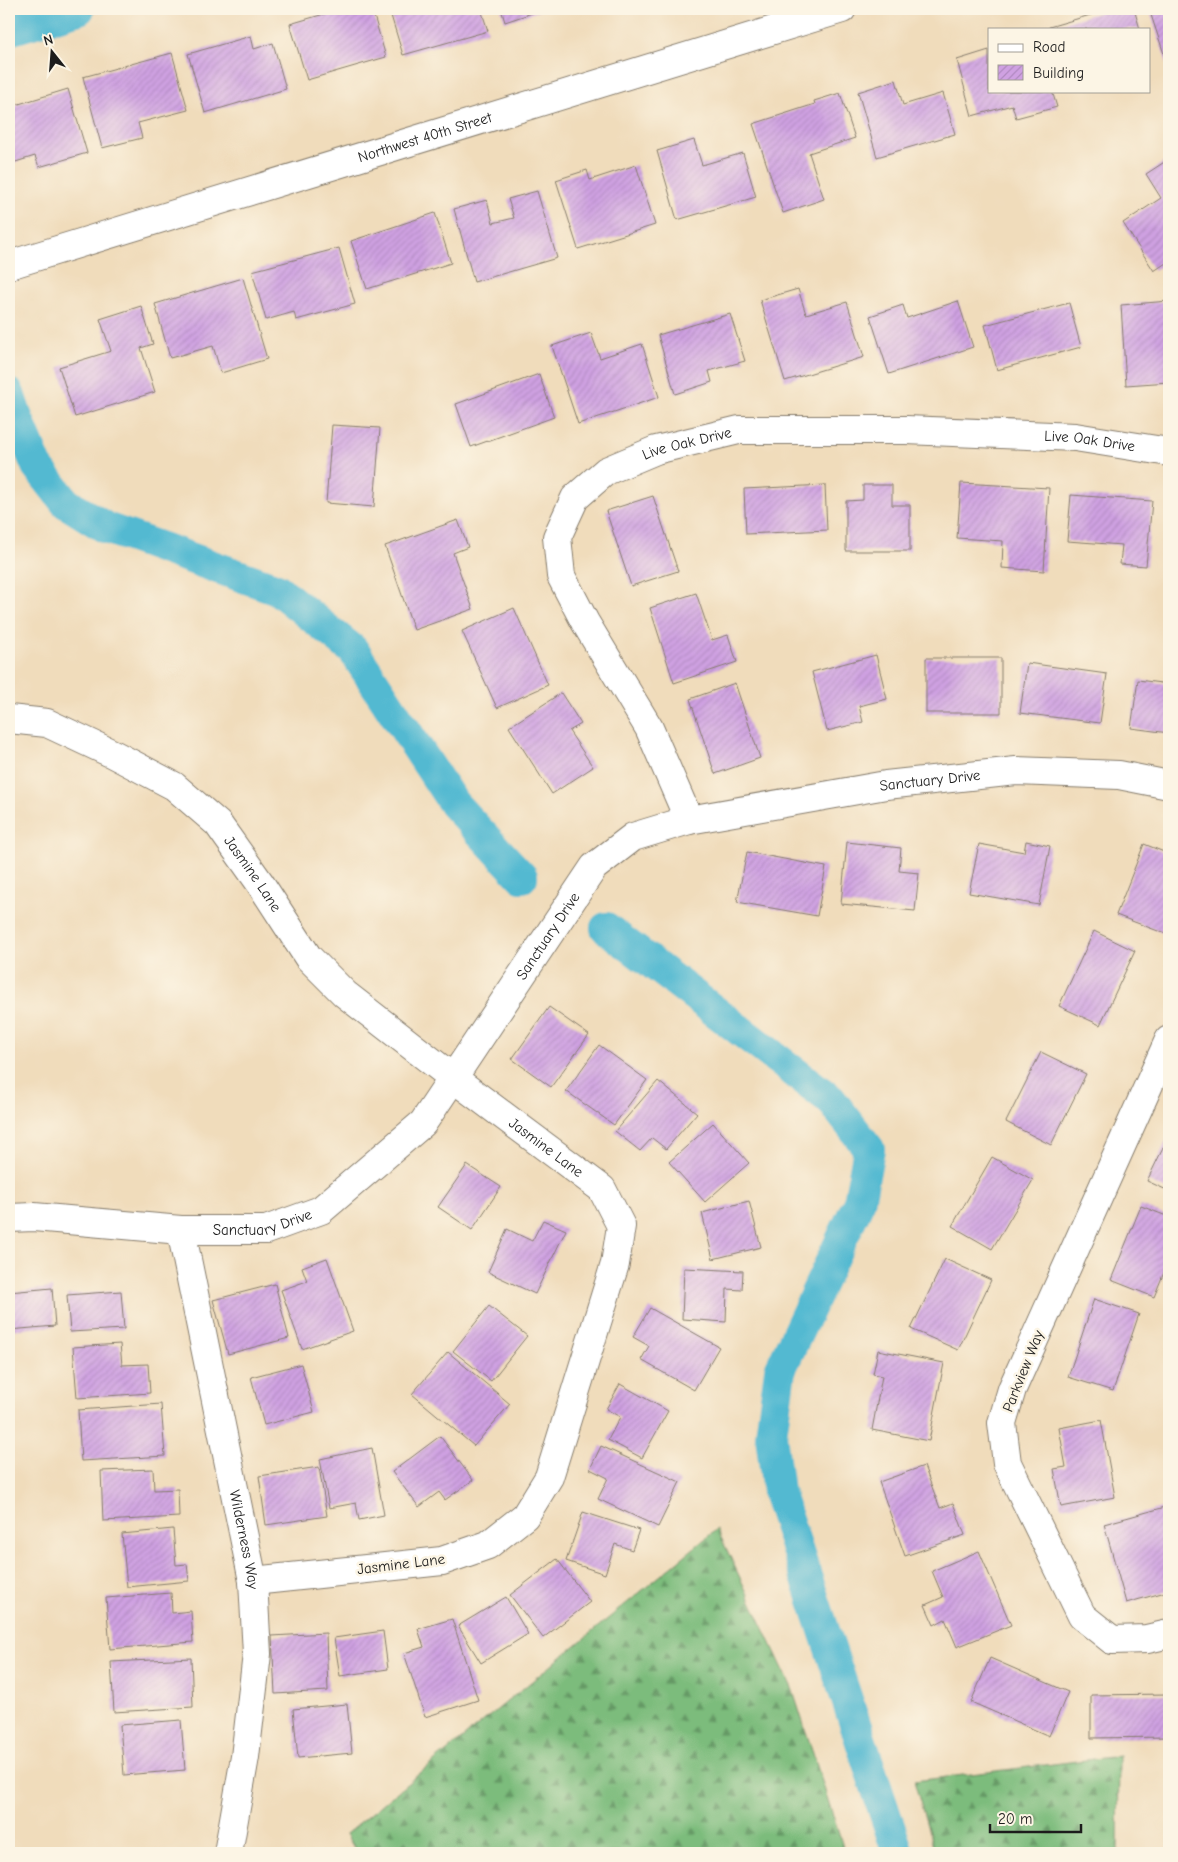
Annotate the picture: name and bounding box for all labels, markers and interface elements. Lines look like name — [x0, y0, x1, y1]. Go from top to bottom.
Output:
north arrow — [28, 28, 78, 78]
legend — [988, 28, 1150, 92]
text: N — [41, 31, 55, 50]
text: Road — [1033, 38, 1065, 56]
text: Building — [1033, 64, 1084, 82]
street label: Northwest 40th Street — [356, 108, 495, 166]
street label: Live Oak Drive — [639, 423, 734, 464]
street label: Live Oak Drive — [1044, 427, 1137, 456]
street label: Sanctuary Drive — [878, 766, 982, 795]
street label: Jasmine Lane — [220, 832, 286, 916]
street label: Sanctuary Drive — [512, 889, 584, 983]
street label: Jasmine Lane — [505, 1114, 587, 1181]
street label: Sanctuary Drive — [213, 1205, 315, 1239]
street label: Parkview Way — [998, 1327, 1048, 1414]
street label: Wilderness Way — [226, 1488, 262, 1590]
street label: Jasmine Lane — [356, 1550, 446, 1578]
scale bar — [990, 1802, 1082, 1834]
text: 20 m — [998, 1810, 1032, 1828]

